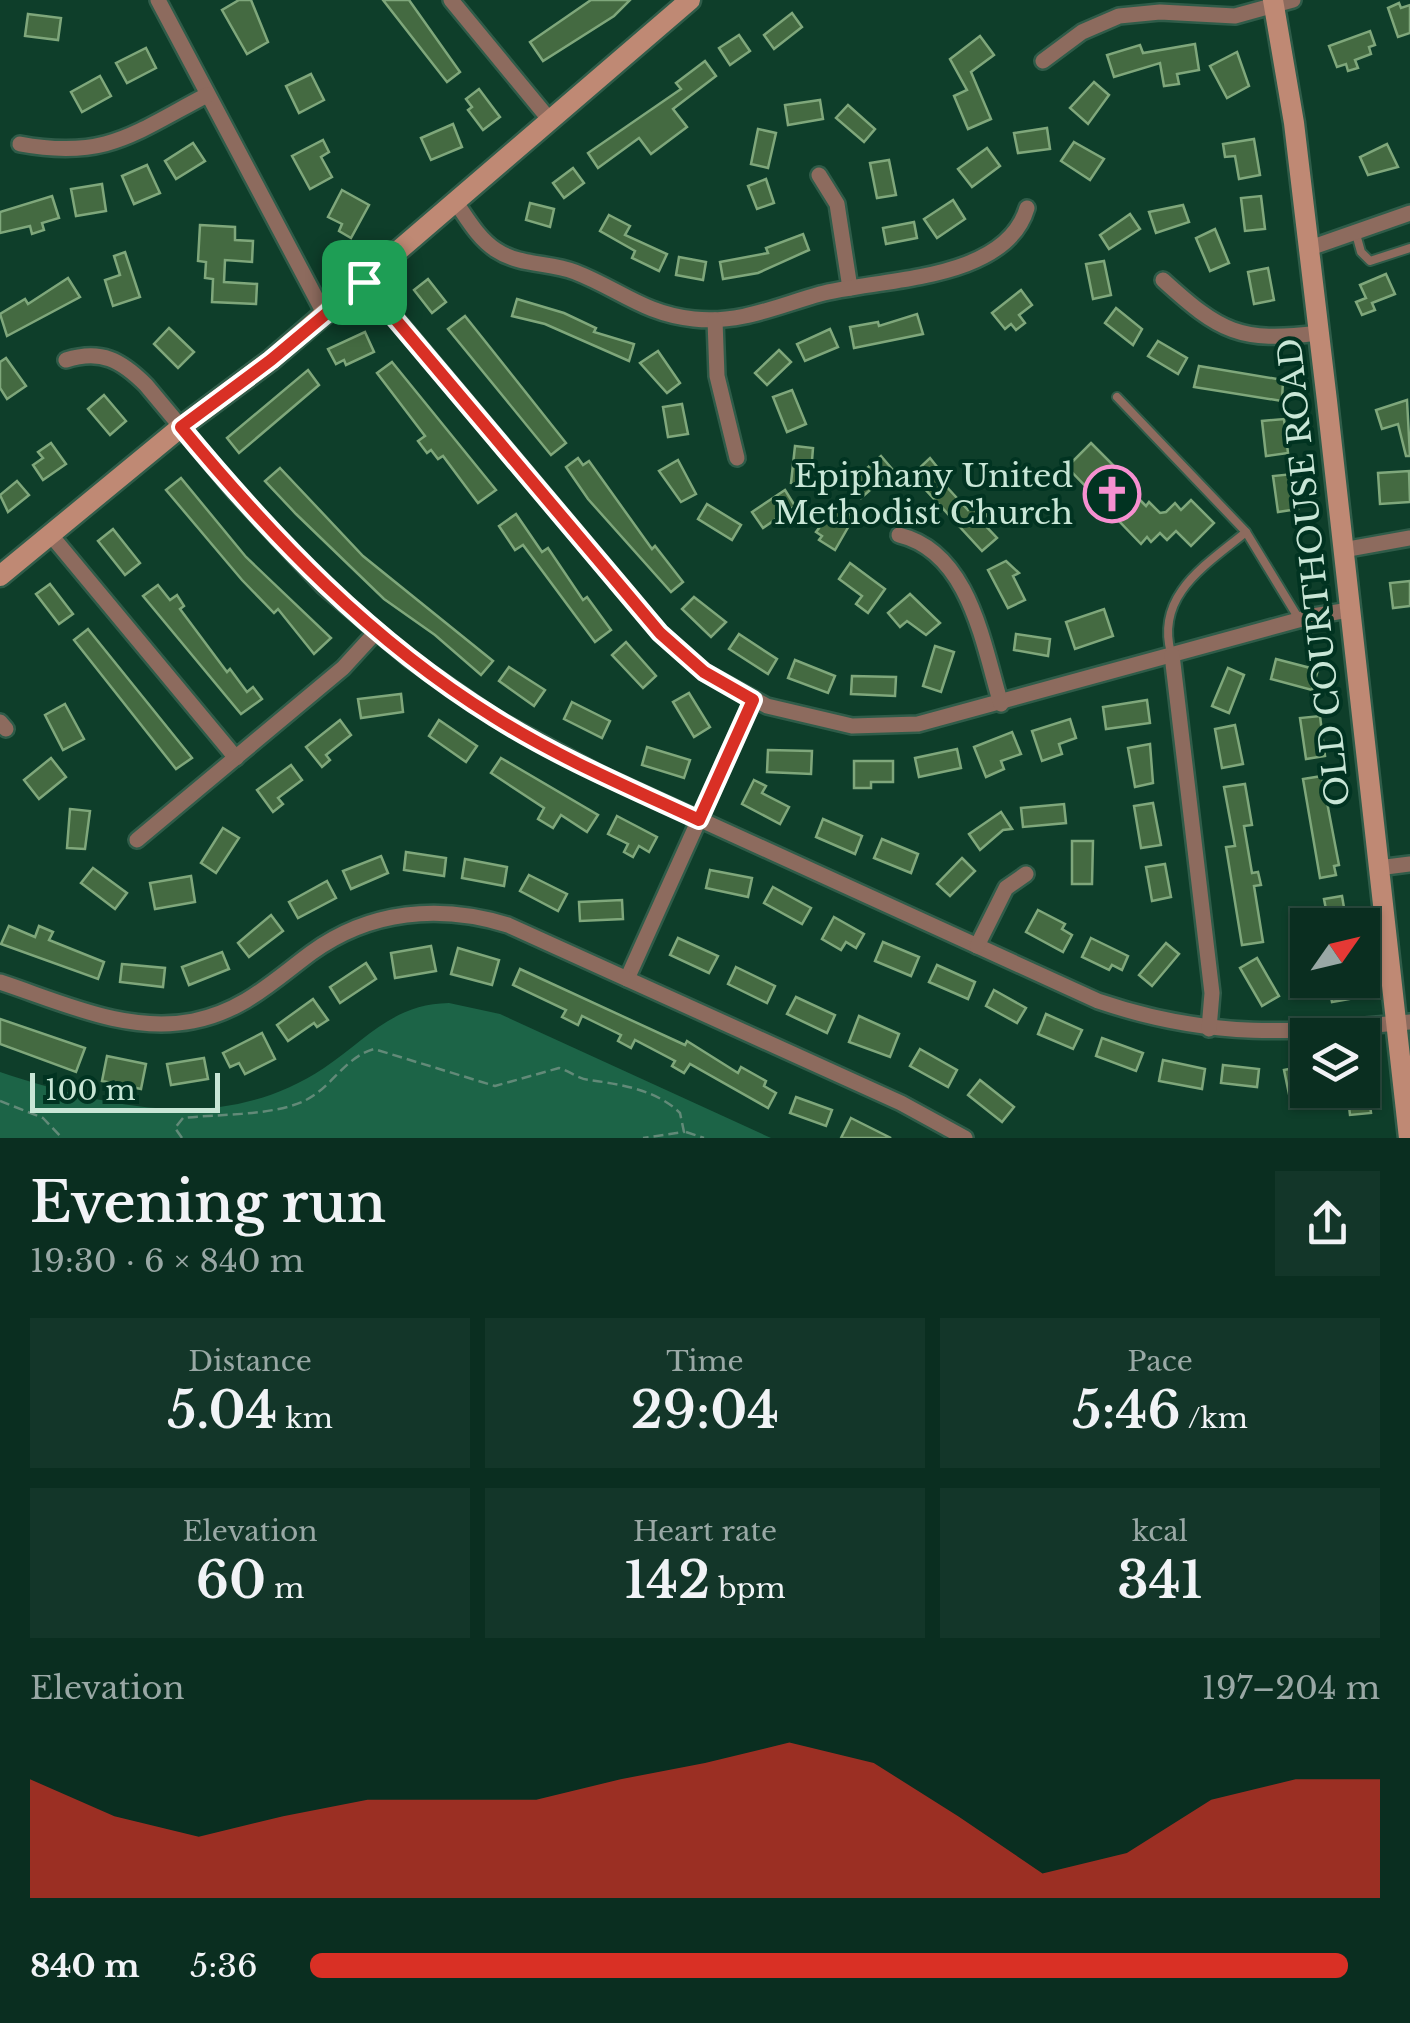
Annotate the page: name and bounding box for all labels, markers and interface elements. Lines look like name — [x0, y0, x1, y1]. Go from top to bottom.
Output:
pin — [322, 240, 407, 325]
icon: arrive — [337, 255, 392, 310]
street label: OLD COURTHOUSE ROAD — [1270, 336, 1358, 808]
place label: Epiphany United Methodist Church — [774, 456, 1073, 533]
church icon: Epiphany United Methodist Church — [1082, 464, 1142, 524]
north arrow — [1290, 908, 1380, 998]
map controls — [1290, 908, 1380, 1108]
button: layers — [1290, 1018, 1380, 1108]
scale bar — [30, 1068, 220, 1112]
text: 100 m — [45, 1073, 136, 1108]
text: Evening run — [30, 1169, 386, 1237]
button: share — [1275, 1171, 1380, 1276]
text: 19:30 · 6 × 840 m — [30, 1241, 304, 1281]
text: Distance — [188, 1344, 312, 1379]
text: Time — [666, 1344, 744, 1379]
text: Pace — [1127, 1344, 1193, 1379]
text: 5.04 — [167, 1379, 277, 1442]
text: 29:04 — [631, 1379, 779, 1442]
text: 5:46 — [1072, 1379, 1181, 1442]
text: km — [277, 1401, 333, 1436]
text: /km — [1181, 1401, 1248, 1436]
text: Elevation — [182, 1514, 318, 1549]
text: Heart rate — [633, 1514, 777, 1549]
text: kcal — [1132, 1514, 1188, 1549]
text: 60 — [196, 1549, 266, 1612]
text: 142 — [624, 1549, 710, 1612]
text: 341 — [1117, 1549, 1203, 1612]
text: m — [266, 1571, 304, 1606]
text: bpm — [710, 1571, 786, 1606]
text: Elevation — [30, 1668, 184, 1708]
text: 197–204 m — [1202, 1668, 1380, 1708]
text: 840 m — [30, 1946, 140, 1986]
text: 5:36 — [190, 1946, 258, 1986]

